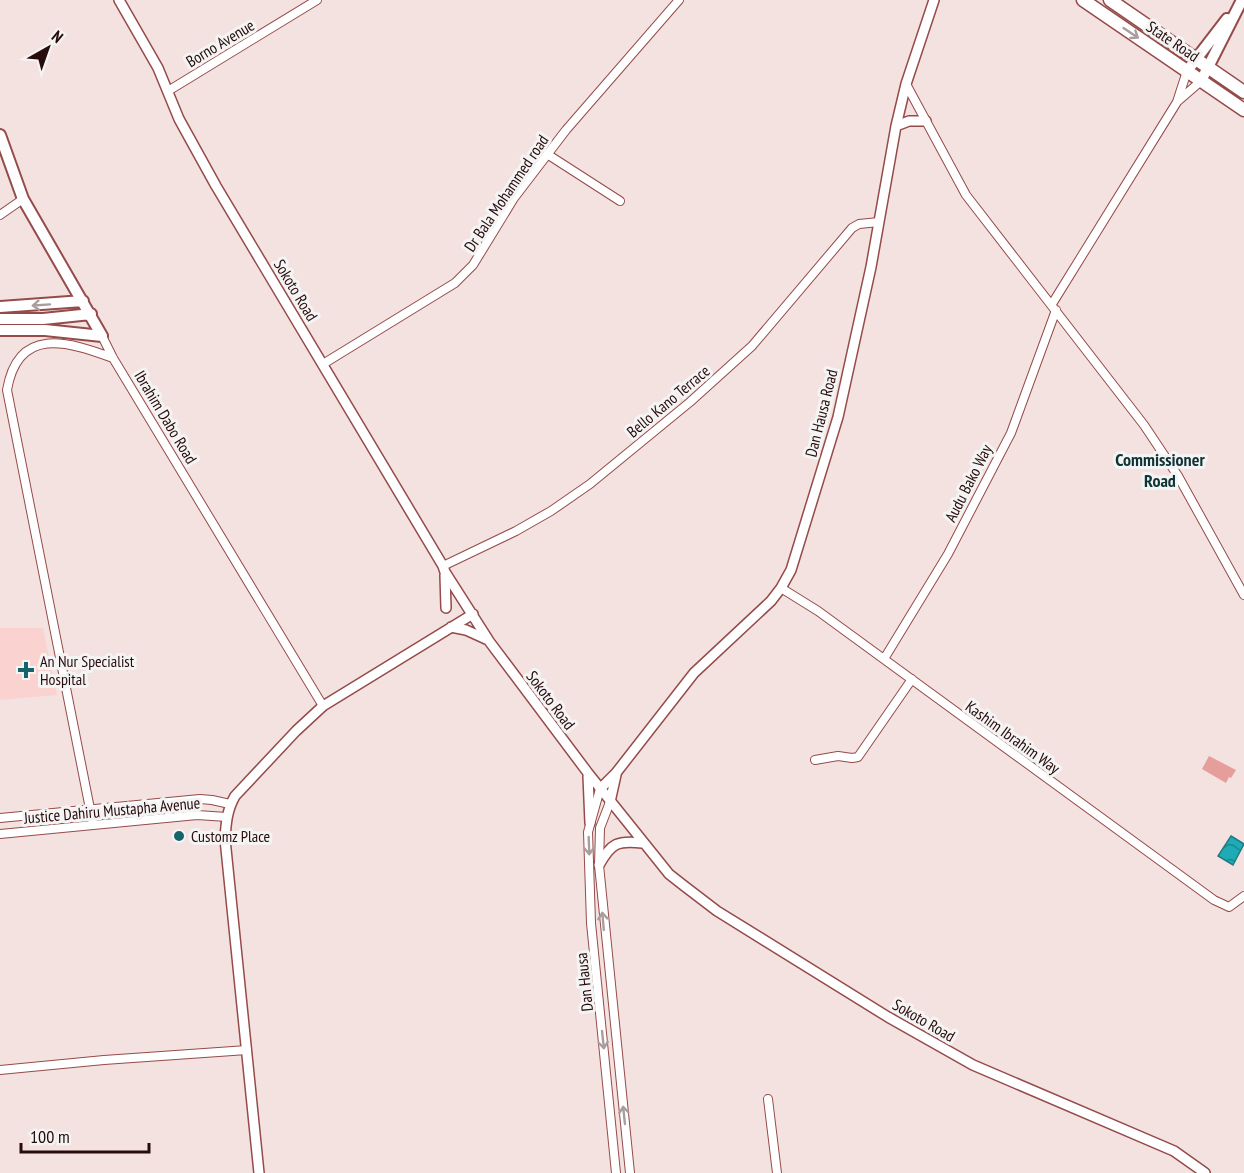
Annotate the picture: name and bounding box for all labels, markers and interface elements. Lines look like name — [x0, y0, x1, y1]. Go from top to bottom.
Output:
street label: Borno Avenue — [182, 15, 258, 71]
street label: State Road — [1143, 16, 1203, 66]
north arrow — [18, 18, 78, 78]
text: N — [48, 26, 67, 47]
one-way arrow — [1122, 27, 1139, 39]
street label: Dr Bala Mohammed road — [460, 131, 553, 255]
street label: Sokoto Road — [270, 255, 322, 325]
one-way arrow — [32, 300, 52, 311]
street label: Bello Kano Terrace — [622, 361, 714, 441]
street label: Ibrahim Dabo Road — [130, 367, 202, 467]
street label: Dan Hausa Road — [800, 367, 842, 459]
street label: Audu Bako Way — [940, 441, 996, 525]
district label: Commissioner Road — [1115, 448, 1205, 492]
place label: An Nur Specialist Hospital — [40, 651, 135, 689]
marker: An Nur Specialist Hospital — [17, 661, 35, 679]
street label: Sokoto Road — [522, 667, 580, 733]
street label: Kashim Ibrahim Way — [962, 696, 1064, 778]
street label: Justice Dahiru Mustapha Avenue — [22, 792, 201, 828]
place label: Customz Place — [191, 826, 270, 846]
marker: Customz Place — [172, 829, 186, 843]
one-way arrow — [583, 836, 594, 856]
one-way arrow — [597, 911, 608, 931]
street label: Dan Hausa — [571, 952, 597, 1012]
street label: Sokoto Road — [889, 994, 959, 1046]
one-way arrow — [598, 1030, 609, 1050]
one-way arrow — [618, 1105, 629, 1125]
scale bar — [21, 1116, 148, 1154]
text: 100 m — [30, 1125, 70, 1148]

